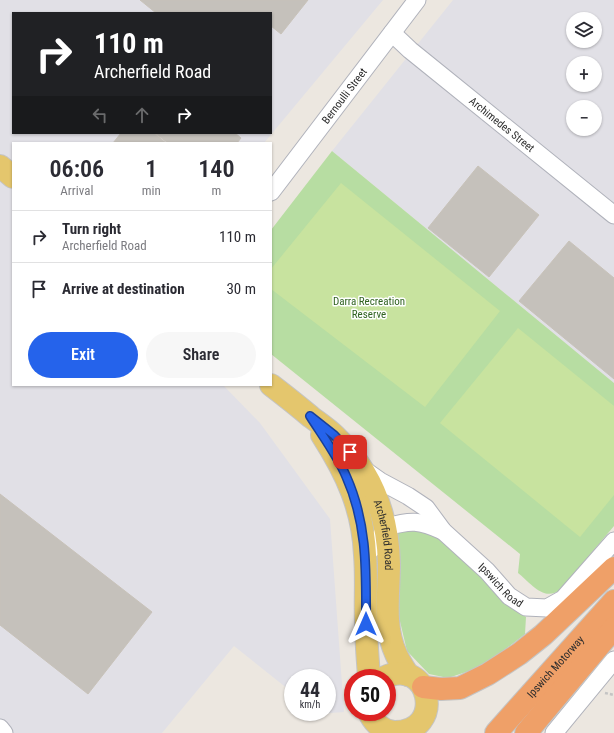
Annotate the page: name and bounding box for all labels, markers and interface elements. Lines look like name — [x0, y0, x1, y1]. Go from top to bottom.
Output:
map controls — [566, 12, 602, 136]
button: layers — [566, 12, 602, 48]
text: 110 m — [94, 27, 164, 60]
icon: right — [28, 28, 80, 80]
button: + — [566, 56, 602, 92]
text: Archerfield Road — [94, 61, 211, 82]
street label: Bernoulli Street — [319, 65, 370, 126]
street label: Archimedes Street — [467, 94, 537, 155]
button: − — [566, 100, 602, 136]
icon: left — [89, 104, 111, 126]
icon: ahead — [131, 104, 153, 126]
icon: right — [173, 104, 195, 126]
text: 06:06 — [50, 155, 104, 183]
text: 1 — [145, 155, 157, 183]
text: 140 — [198, 155, 234, 183]
text: Arrival — [60, 183, 93, 198]
text: min — [142, 183, 161, 198]
text: m — [211, 183, 221, 198]
text: Turn right — [62, 220, 121, 238]
icon: right — [28, 226, 50, 248]
text: 110 m — [219, 228, 256, 246]
text: Archerfield Road — [62, 238, 147, 253]
icon: arrive — [28, 278, 50, 300]
text: Arrive at destination — [62, 280, 185, 298]
text: 30 m — [226, 280, 256, 298]
park label: Darra Recreation Reserve — [333, 295, 405, 321]
button: Exit — [28, 332, 138, 378]
button: Share — [146, 332, 256, 378]
pin — [333, 435, 367, 469]
icon: arrive — [339, 441, 361, 463]
street label: Archerfield Road — [371, 498, 396, 570]
street label: Ipswich Road — [476, 560, 525, 610]
position arrow — [345, 603, 387, 645]
street label: Ipswich Motorway — [524, 633, 587, 700]
speed limit sign: 50 — [344, 669, 396, 721]
text: 44 — [300, 678, 320, 702]
text: km/h — [300, 699, 320, 710]

